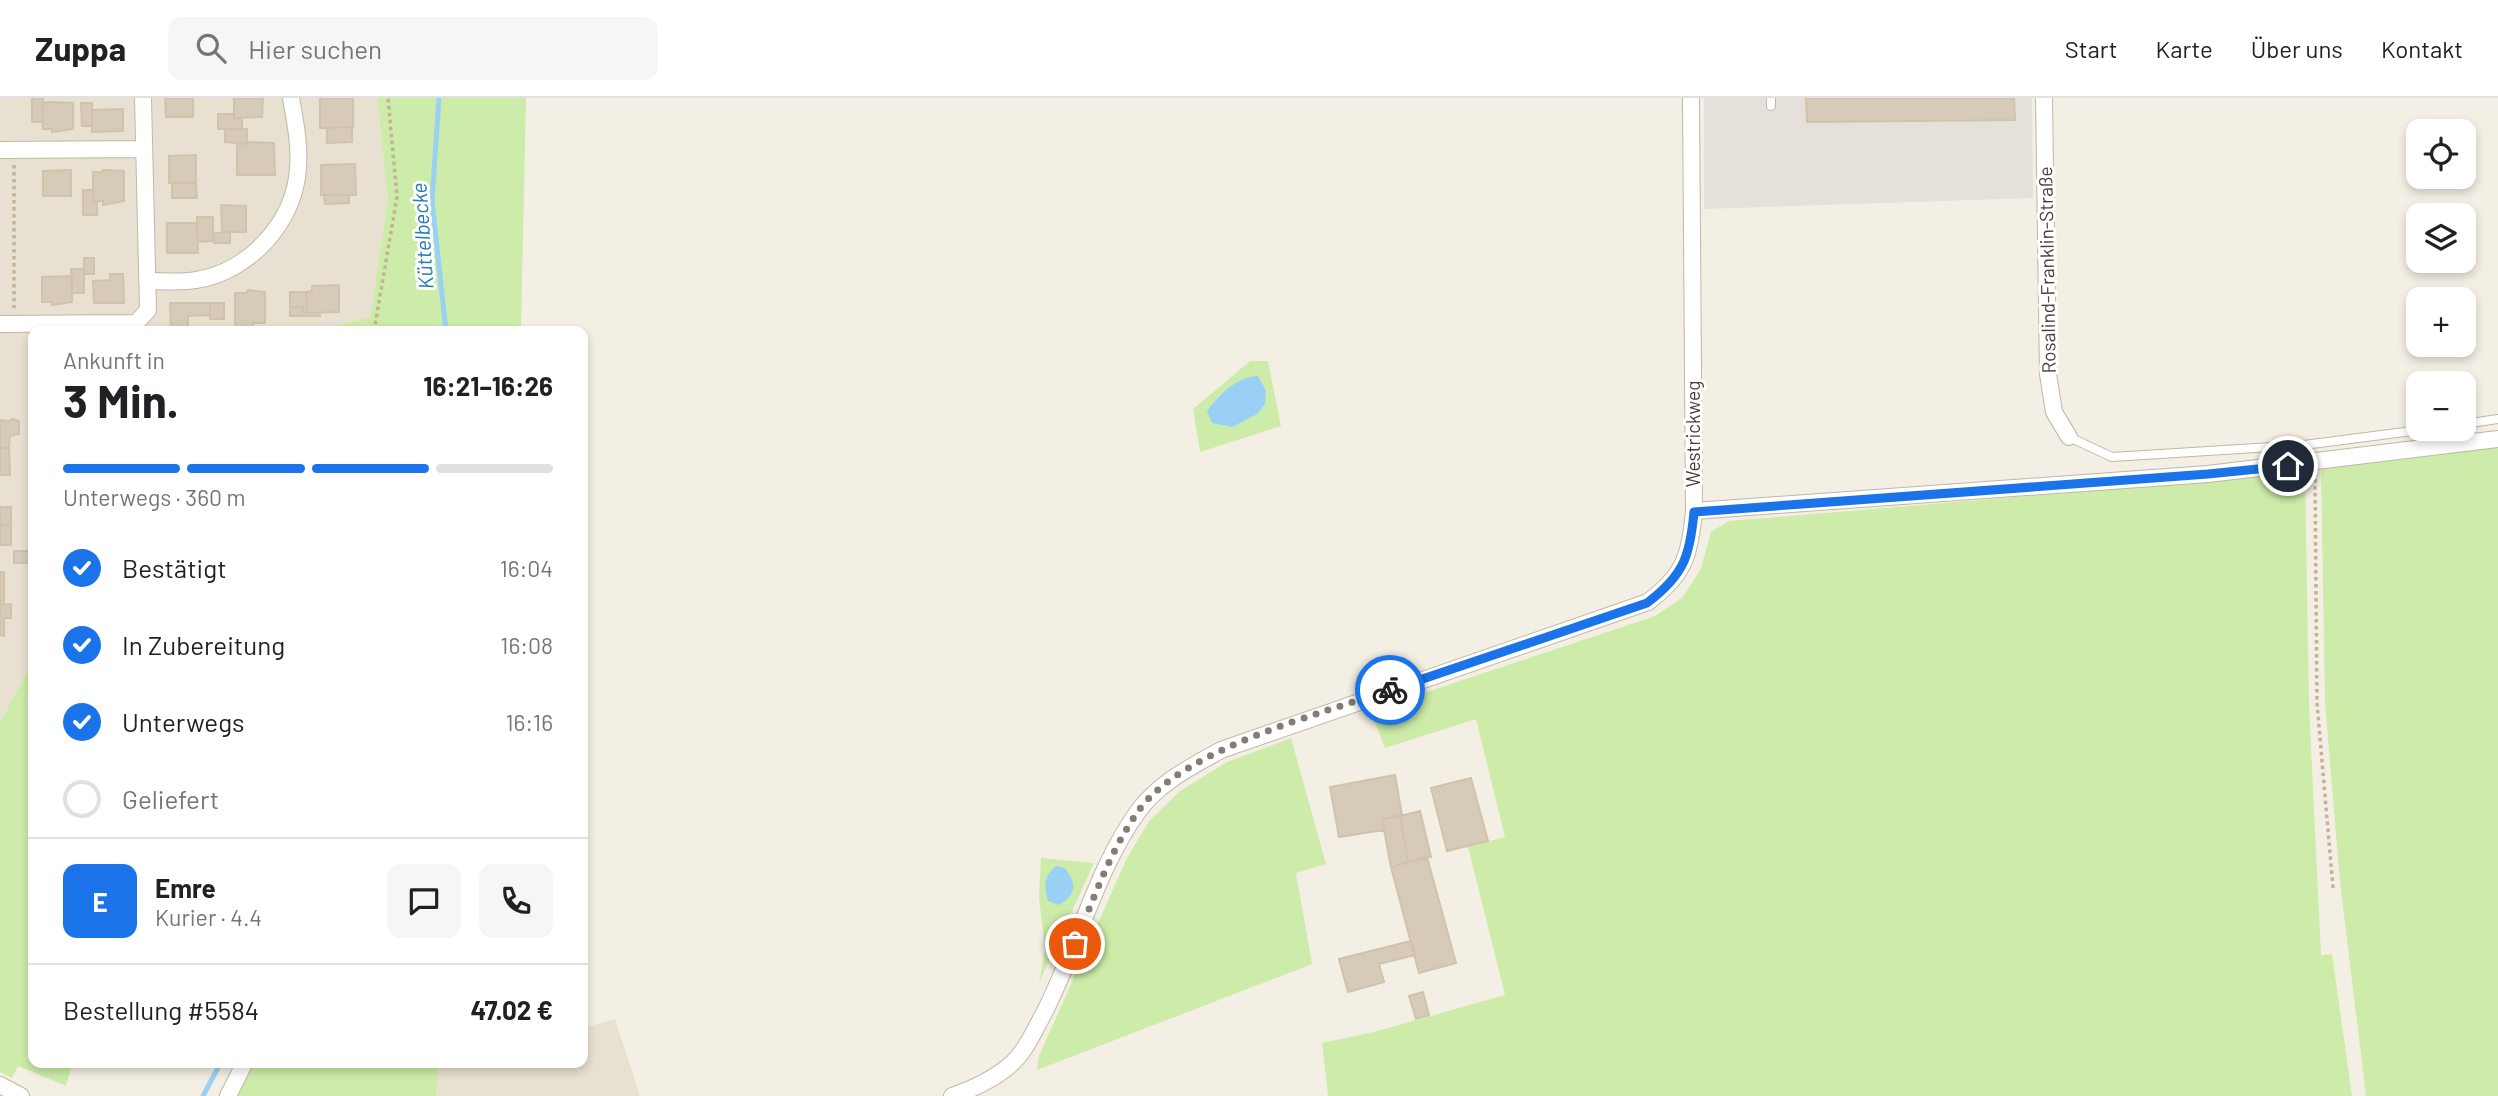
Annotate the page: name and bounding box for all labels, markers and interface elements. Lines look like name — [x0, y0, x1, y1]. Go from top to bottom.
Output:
search box — [168, 17, 658, 80]
text: Zuppa — [35, 28, 126, 68]
icon: search — [192, 29, 230, 67]
text: Hier suchen — [248, 33, 382, 64]
text: Start — [2065, 34, 2118, 63]
text: Karte — [2156, 34, 2213, 63]
text: Über uns — [2251, 34, 2343, 63]
text: Kontakt — [2381, 34, 2463, 63]
map controls — [2406, 119, 2476, 441]
button: locate — [2406, 119, 2476, 189]
street label: Rosalind-Franklin-Straße — [2033, 166, 2060, 374]
water label: Küttelbecke — [405, 182, 438, 290]
button: layers — [2406, 203, 2476, 273]
button: + — [2406, 287, 2476, 357]
text: Ankunft in — [63, 346, 165, 374]
text: 16:21–16:26 — [423, 370, 553, 401]
button: − — [2406, 371, 2476, 441]
text: 3 Min. — [63, 372, 179, 427]
street label: Westrickweg — [1681, 381, 1704, 487]
pin — [2258, 436, 2318, 496]
icon: home — [2269, 447, 2307, 485]
text: Unterwegs · 360 m — [63, 483, 246, 511]
icon: check — [63, 549, 101, 587]
text: Bestätigt — [122, 552, 227, 583]
text: 16:04 — [500, 554, 553, 582]
icon: check — [63, 626, 101, 664]
text: In Zubereitung — [122, 629, 285, 660]
text: 16:08 — [500, 631, 553, 659]
courier — [1355, 655, 1425, 725]
icon: bike — [1371, 671, 1409, 709]
icon: check — [63, 703, 101, 741]
text: Unterwegs — [122, 706, 244, 737]
text: 16:16 — [505, 708, 553, 736]
text: Geliefert — [122, 783, 219, 814]
button: chat — [387, 864, 461, 938]
button: phone — [479, 864, 553, 938]
text: Emre — [155, 872, 216, 903]
text: E — [92, 886, 108, 917]
text: Kurier · 4.4 — [155, 903, 262, 931]
pin — [1045, 914, 1105, 974]
icon: bag — [1056, 925, 1094, 963]
text: Bestellung #5584 — [63, 994, 259, 1025]
text: 47.02 € — [471, 994, 553, 1025]

